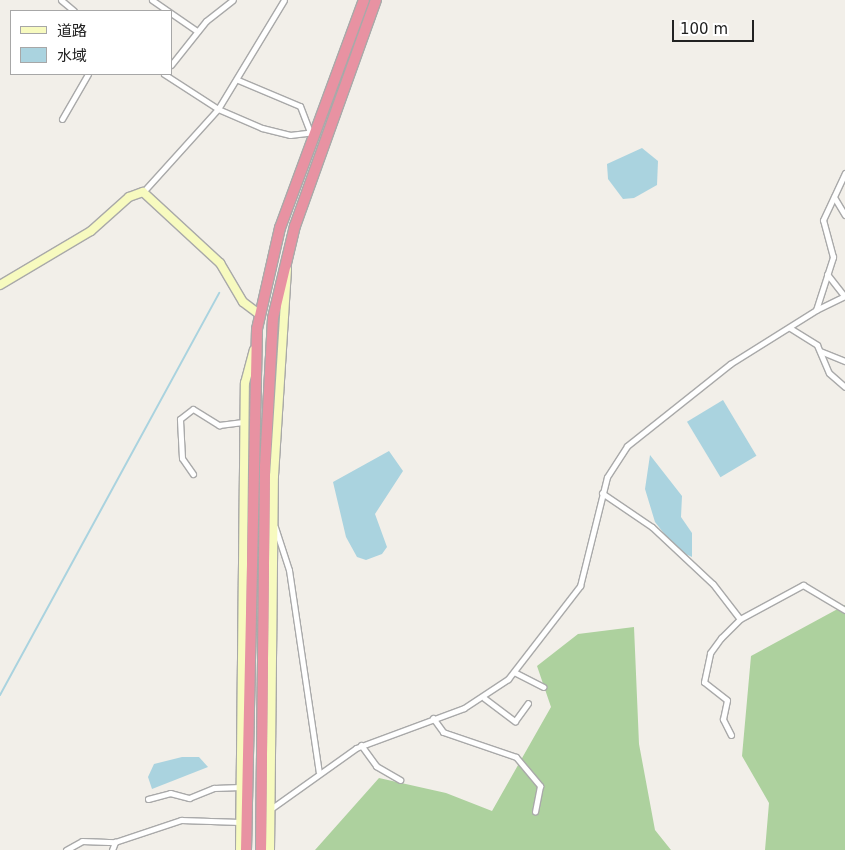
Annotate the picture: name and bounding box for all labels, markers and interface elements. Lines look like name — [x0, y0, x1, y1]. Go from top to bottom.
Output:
legend — [10, 10, 172, 75]
scale bar — [675, 10, 758, 42]
text: 100 m — [680, 20, 728, 38]
text: 道路 — [57, 22, 87, 40]
text: 水域 — [57, 47, 87, 65]

